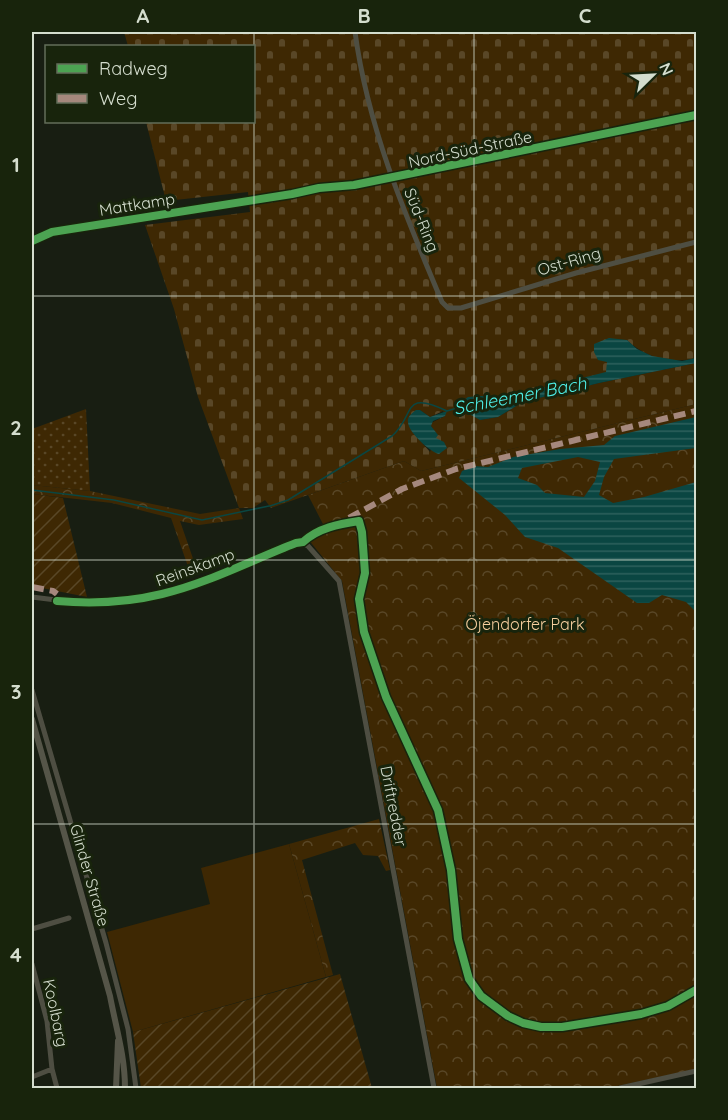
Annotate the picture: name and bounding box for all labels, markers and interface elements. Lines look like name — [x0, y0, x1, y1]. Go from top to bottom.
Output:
text: A — [137, 3, 150, 28]
text: B — [357, 3, 371, 28]
text: C — [579, 3, 592, 28]
legend — [45, 45, 255, 123]
north arrow — [623, 45, 683, 105]
text: Radweg — [99, 57, 168, 80]
text: N — [655, 59, 678, 78]
text: Weg — [99, 87, 137, 110]
street label: Nord-Süd-Straße — [406, 126, 534, 172]
text: 1 — [12, 152, 20, 177]
street label: Süd-Ring — [400, 185, 444, 255]
street label: Mattkamp — [98, 188, 176, 220]
street label: Ost-Ring — [535, 242, 603, 280]
water label: Schleemer Bach — [452, 371, 589, 420]
text: 2 — [10, 415, 22, 440]
street label: Reinskamp — [153, 544, 237, 590]
park label: Öjendorfer Park — [466, 614, 584, 634]
text: 3 — [11, 679, 21, 704]
street label: Driftredder — [376, 764, 412, 848]
street label: Glinder Straße — [66, 822, 114, 928]
text: 4 — [10, 942, 22, 967]
street label: Koolbarg — [39, 977, 73, 1049]

